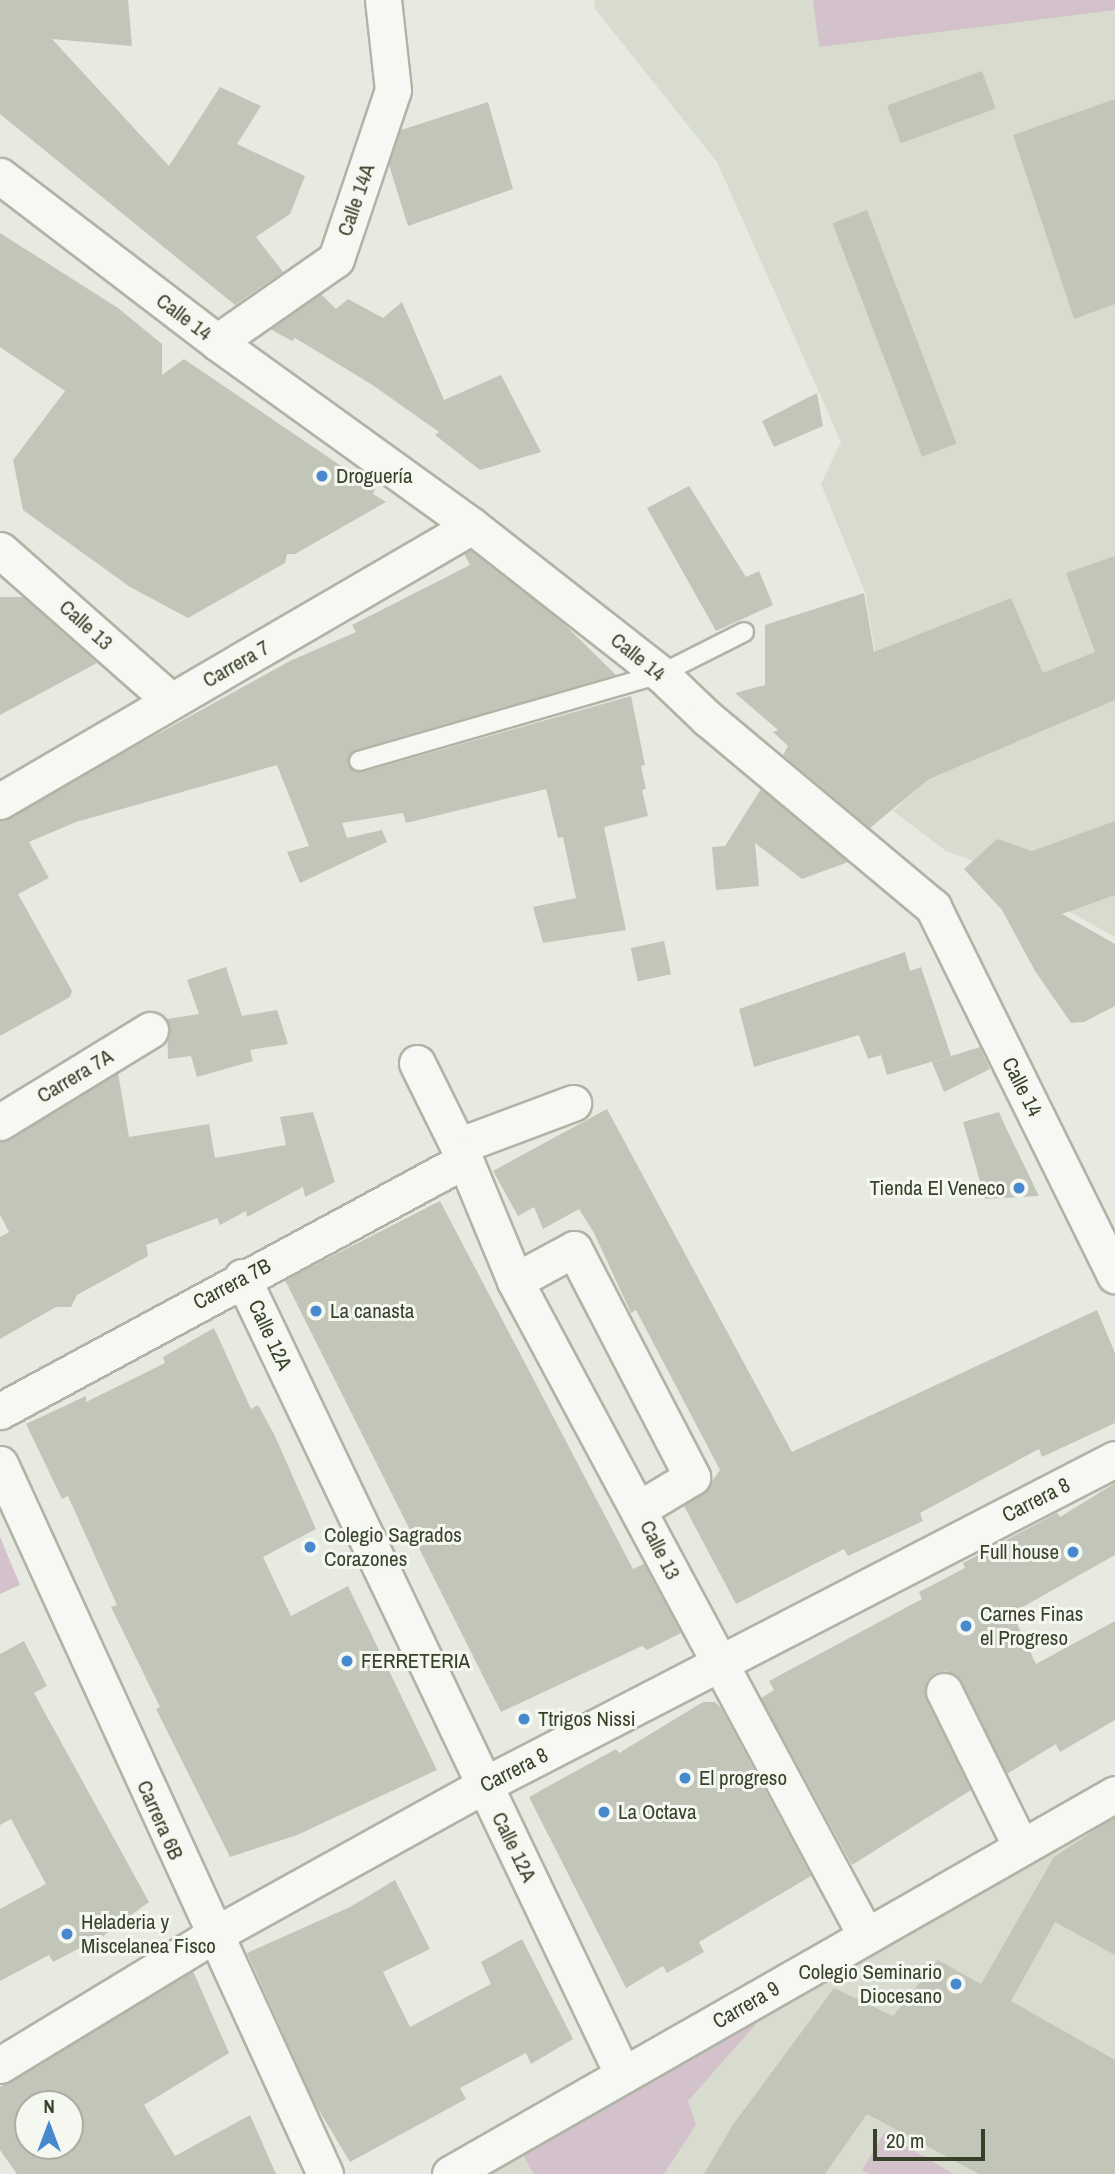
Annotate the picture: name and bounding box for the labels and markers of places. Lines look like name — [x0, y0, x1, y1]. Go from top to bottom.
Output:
place label: Droguería — [336, 463, 413, 489]
marker: Droguería — [314, 468, 330, 484]
place label: Tienda El Veneco — [869, 1175, 1005, 1201]
marker: Tienda El Veneco — [1011, 1180, 1027, 1196]
place label: La canasta — [330, 1298, 414, 1324]
marker: La canasta — [308, 1303, 324, 1319]
place label: Colegio Sagrados Corazones — [324, 1522, 462, 1572]
marker: Colegio Sagrados Corazones — [302, 1539, 318, 1555]
place label: Full house — [980, 1539, 1059, 1565]
marker: Full house — [1065, 1544, 1081, 1560]
place label: Carnes Finas el Progreso — [980, 1601, 1083, 1651]
marker: Carnes Finas el Progreso — [958, 1618, 974, 1634]
place label: FERRETERIA — [361, 1648, 470, 1674]
marker: FERRETERIA — [339, 1653, 355, 1669]
place label: Ttrigos Nissi — [538, 1706, 636, 1732]
marker: Ttrigos Nissi — [516, 1711, 532, 1727]
place label: El progreso — [699, 1765, 787, 1791]
marker: El progreso — [677, 1770, 693, 1786]
place label: La Octava — [618, 1799, 696, 1825]
marker: La Octava — [596, 1804, 612, 1820]
place label: Heladeria y Miscelanea Fisco — [81, 1909, 216, 1959]
marker: Heladeria y Miscelanea Fisco — [59, 1926, 75, 1942]
place label: Colegio Seminario Diocesano — [798, 1959, 942, 2009]
marker: Colegio Seminario Diocesano — [948, 1976, 964, 1992]

